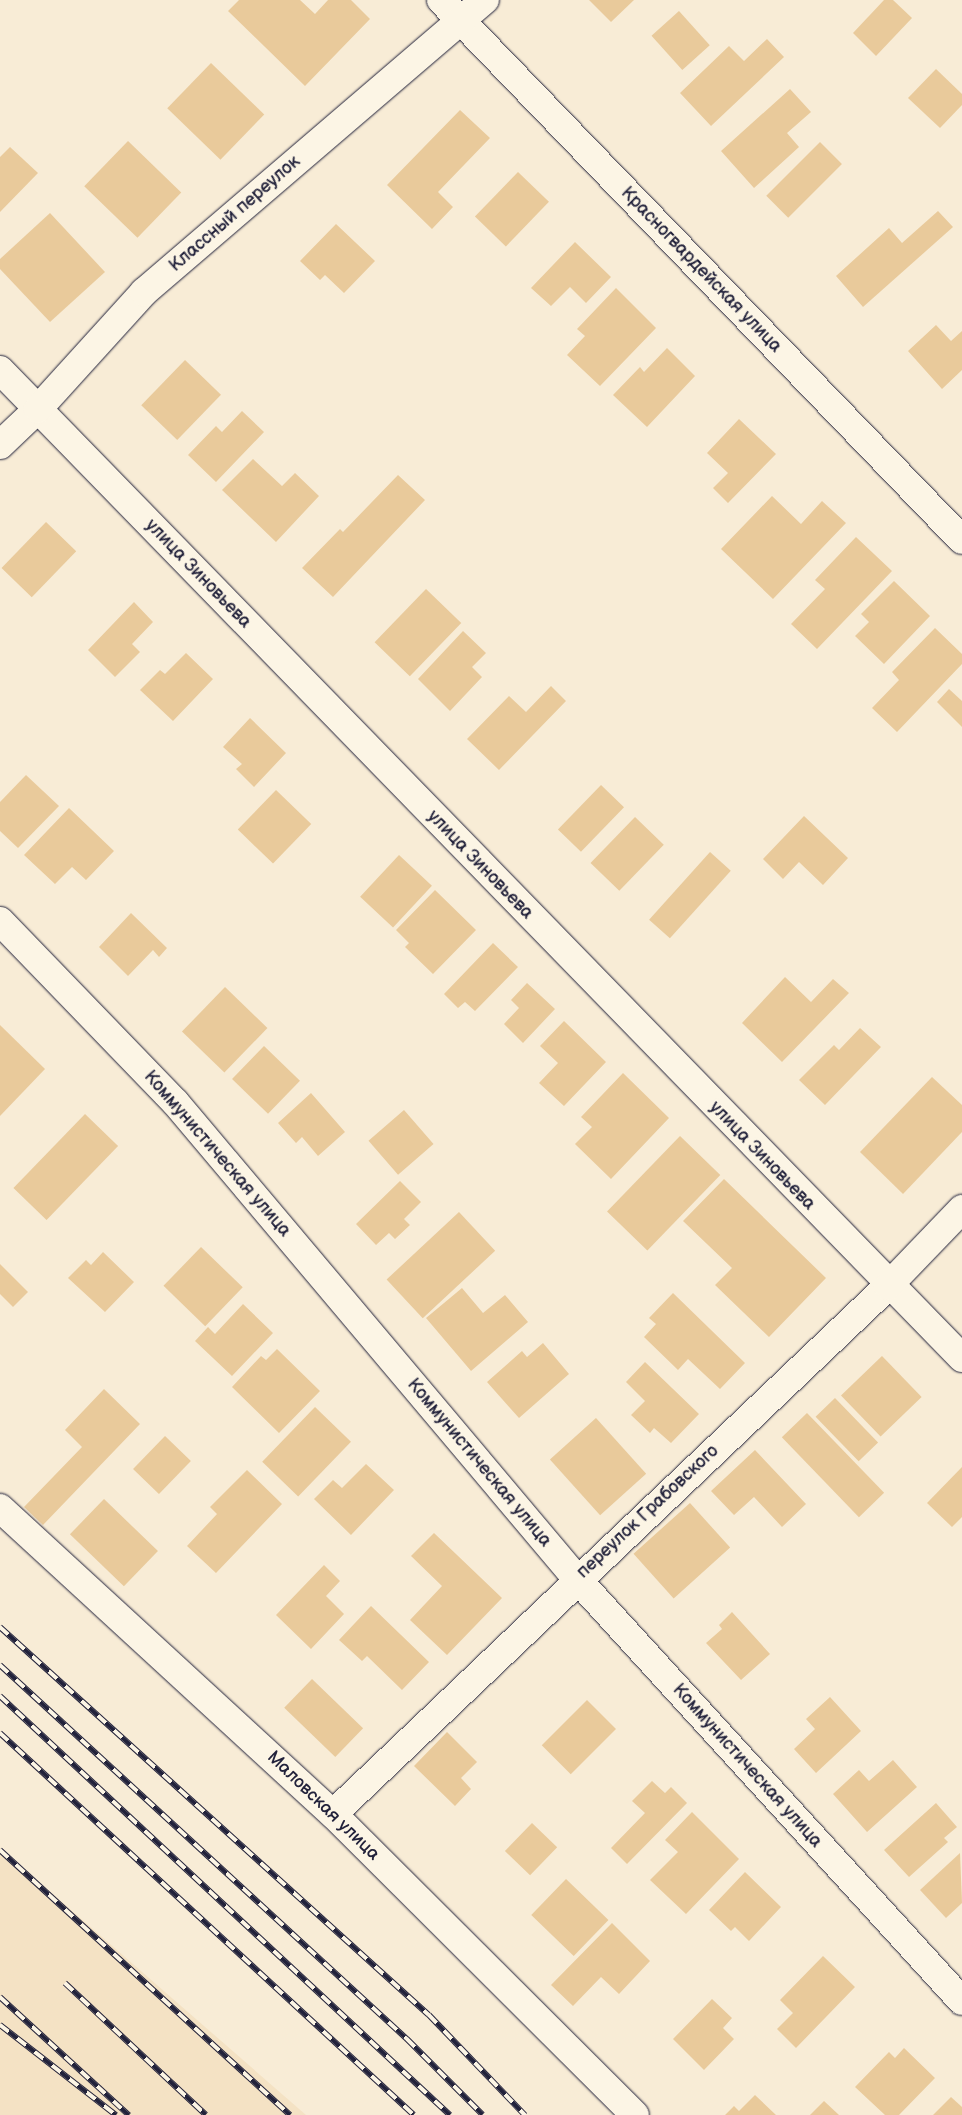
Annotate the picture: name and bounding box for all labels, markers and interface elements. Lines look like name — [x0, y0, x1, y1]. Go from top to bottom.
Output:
street label: Классный переулок — [165, 151, 305, 277]
street label: Красногвардейская улица — [616, 183, 786, 357]
street label: улица Зиновьева — [140, 515, 256, 633]
street label: улица Зиновьева — [422, 806, 538, 924]
street label: Коммунистическая улица — [139, 1066, 295, 1242]
street label: улица Зиновьева — [704, 1097, 820, 1215]
street label: Коммунистическая улица — [402, 1374, 556, 1552]
street label: переулок Грабовского — [573, 1441, 723, 1583]
street label: Коммунистическая улица — [668, 1680, 826, 1852]
street label: Маловская улица — [262, 1747, 384, 1865]

